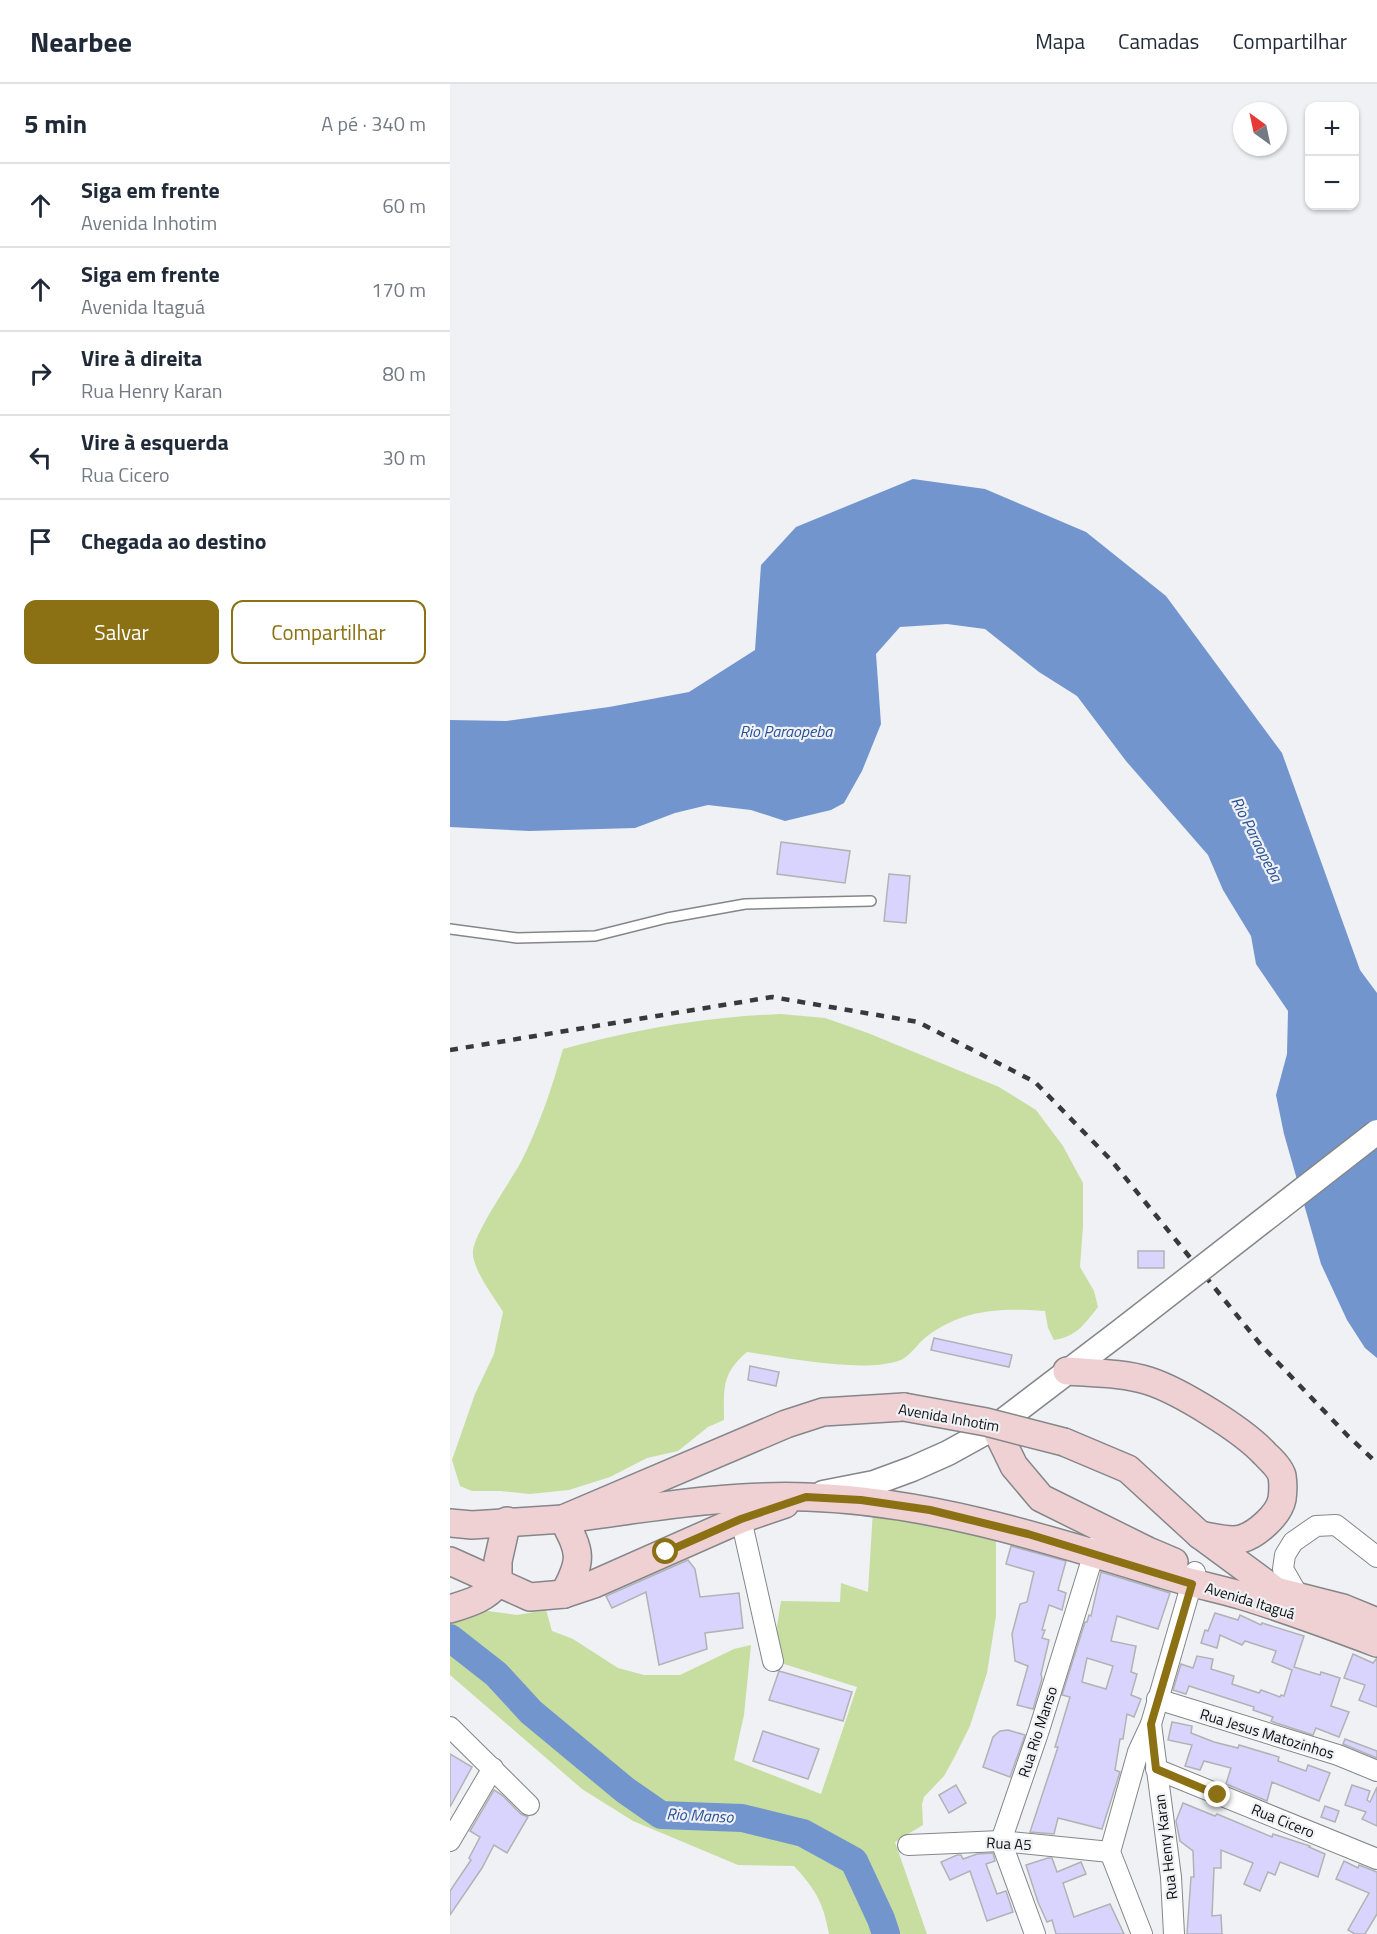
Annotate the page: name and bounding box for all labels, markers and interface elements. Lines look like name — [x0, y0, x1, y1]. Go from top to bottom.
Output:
text: Nearbee — [30, 20, 132, 63]
text: Mapa — [1035, 25, 1085, 57]
text: Camadas — [1118, 25, 1199, 57]
text: Compartilhar — [1232, 25, 1347, 57]
north arrow — [1233, 102, 1287, 156]
map controls — [1305, 102, 1359, 210]
button: + — [1305, 102, 1359, 156]
text: 5 min — [24, 104, 87, 143]
text: A pé · 340 m — [321, 108, 426, 139]
button: − — [1305, 156, 1359, 210]
text: Siga em frente — [81, 173, 220, 207]
icon: ahead — [24, 189, 57, 222]
text: 60 m — [382, 190, 426, 221]
text: Avenida Inhotim — [81, 207, 217, 238]
text: Siga em frente — [81, 257, 220, 291]
icon: ahead — [24, 273, 57, 306]
text: 170 m — [371, 274, 426, 305]
text: Avenida Itaguá — [81, 291, 205, 322]
text: Vire à direita — [81, 341, 202, 375]
icon: right — [24, 357, 57, 390]
text: 80 m — [382, 358, 426, 389]
text: Rua Henry Karan — [81, 375, 223, 406]
text: Vire à esquerda — [81, 425, 229, 459]
icon: left — [24, 441, 57, 474]
text: 30 m — [382, 442, 426, 473]
text: Rua Cicero — [81, 459, 170, 490]
text: Chegada ao destino — [81, 524, 267, 558]
icon: arrive — [24, 525, 57, 558]
button: Salvar — [24, 600, 219, 664]
button: Compartilhar — [231, 600, 426, 664]
water label: Rio Paraopeba — [740, 719, 833, 743]
water label: Rio Paraopeba — [1225, 792, 1289, 887]
street label: Avenida Inhotim — [897, 1397, 1001, 1438]
route start — [652, 1538, 678, 1564]
street label: Avenida Itaguá — [1202, 1576, 1298, 1625]
street label: Rua Rio Manso — [1012, 1683, 1063, 1780]
street label: Rua Jesus Matozinhos — [1197, 1702, 1337, 1765]
route end — [1204, 1781, 1230, 1807]
street label: Rua Henry Karan — [1148, 1793, 1183, 1901]
street label: Rua Cicero — [1248, 1797, 1318, 1844]
water label: Rio Manso — [666, 1801, 735, 1829]
street label: Rua A5 — [986, 1831, 1032, 1856]

